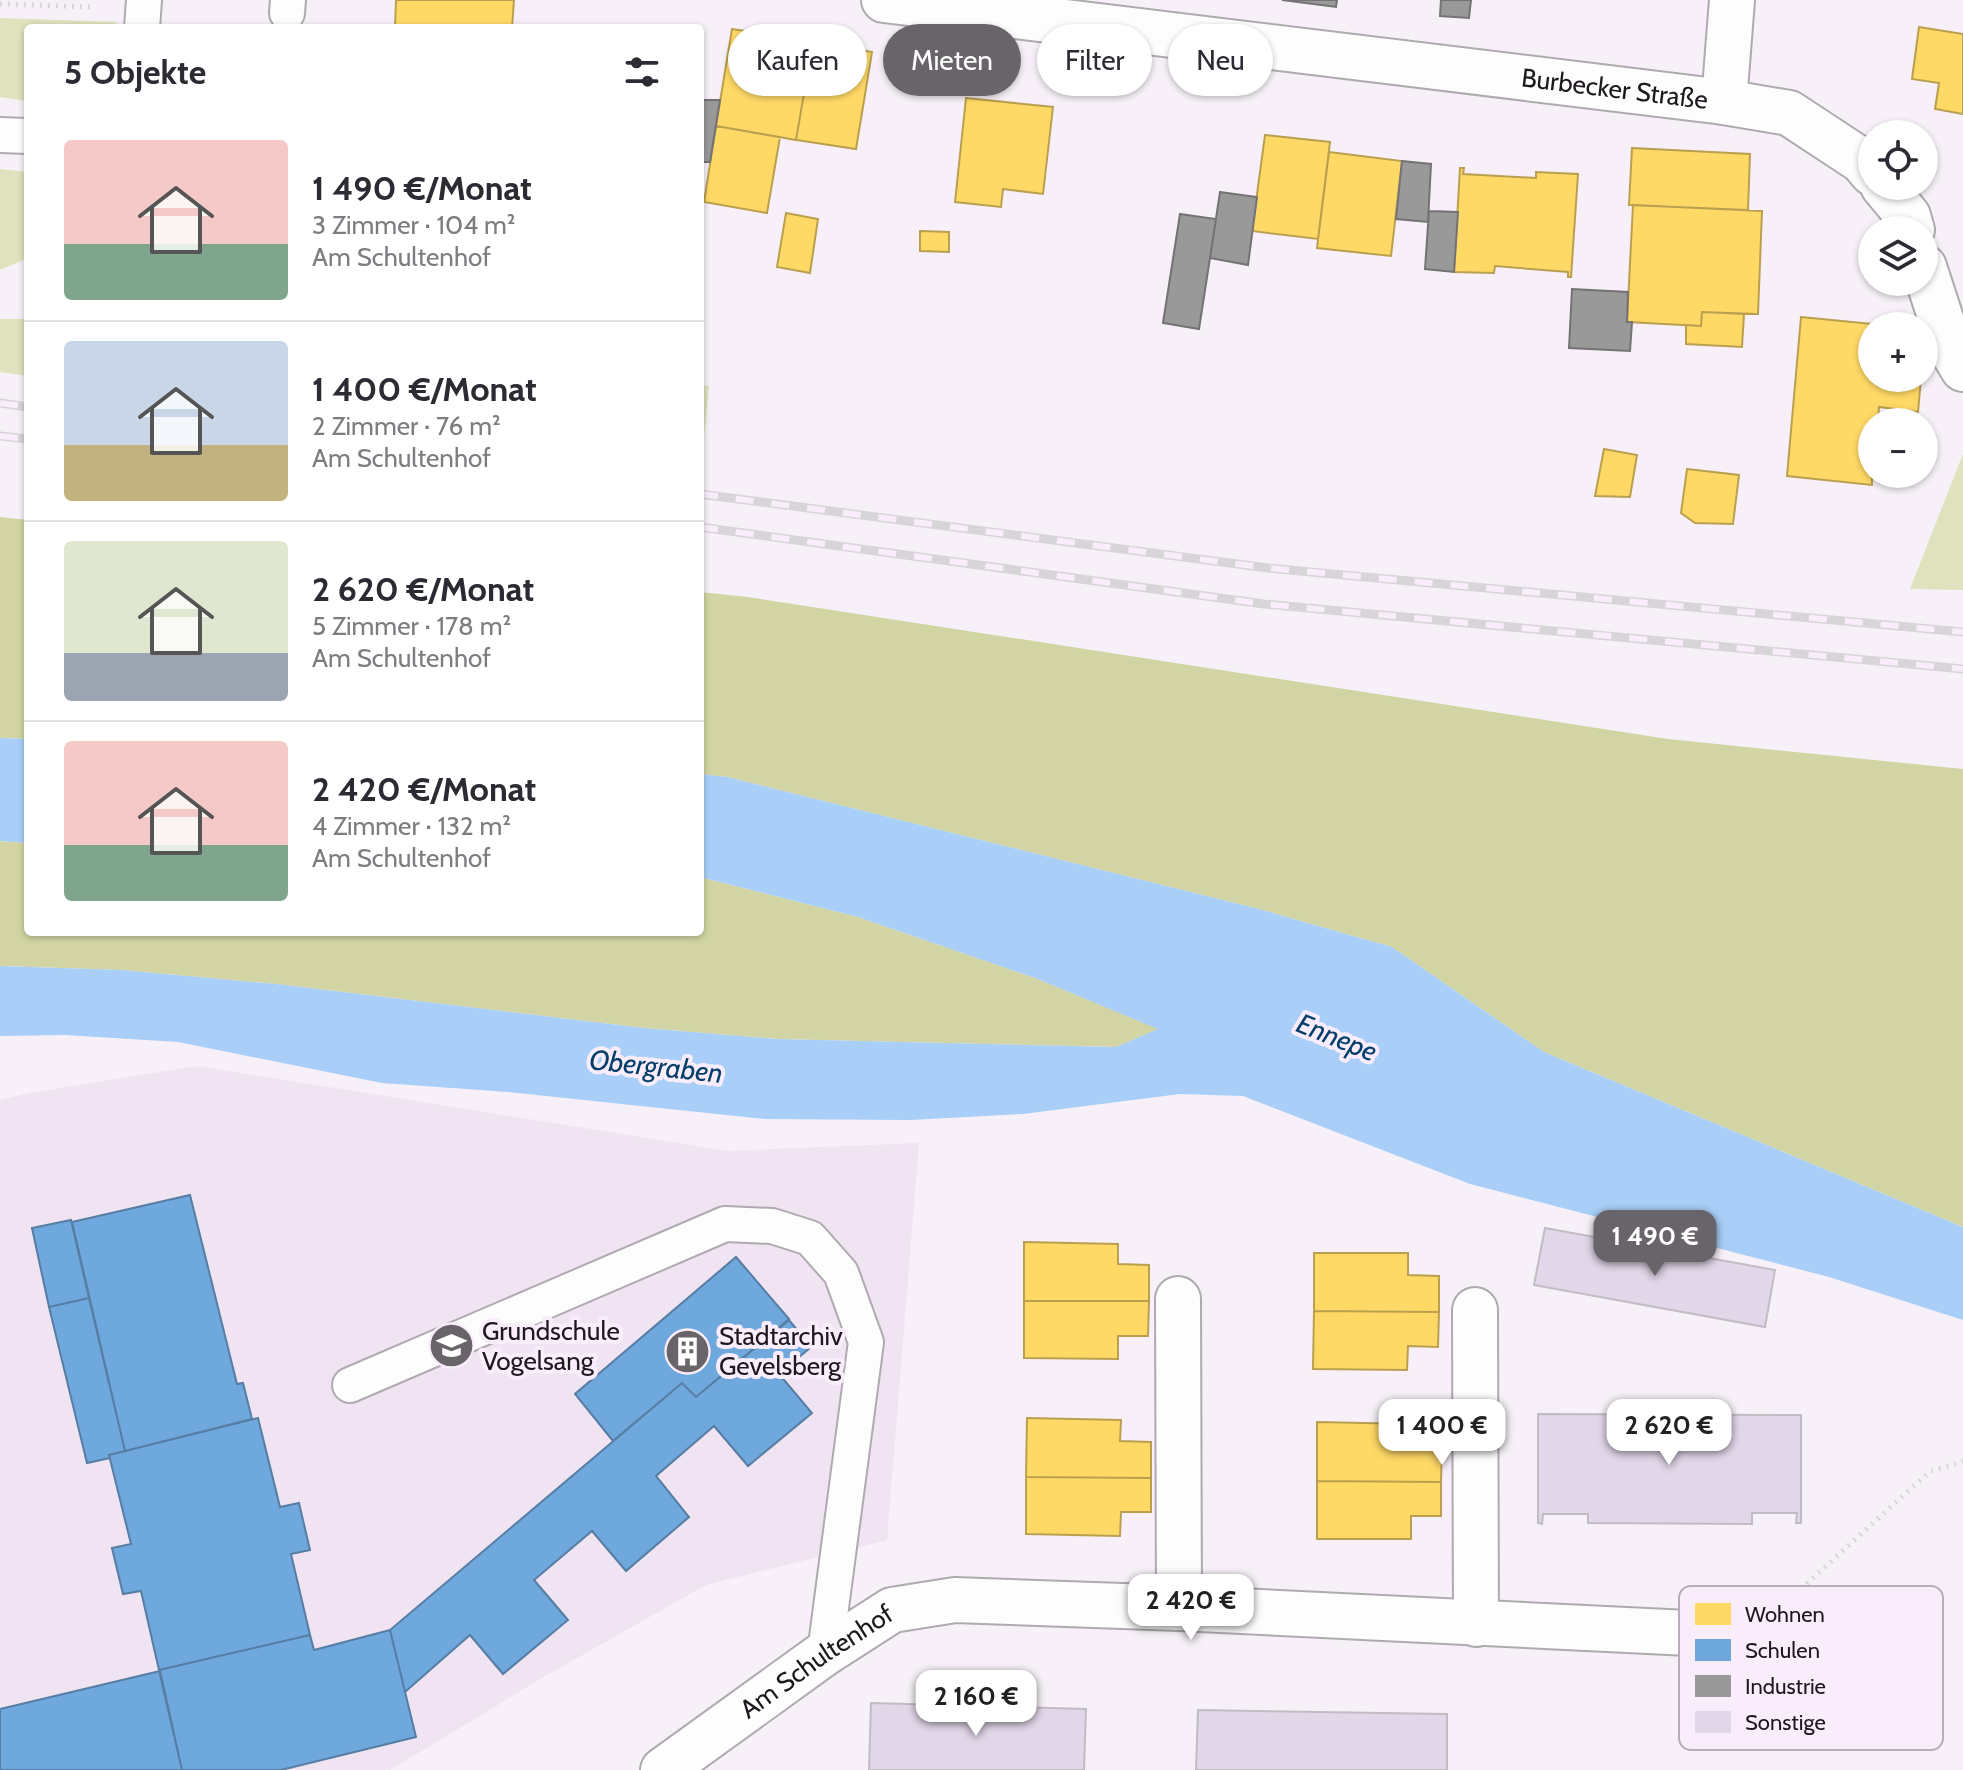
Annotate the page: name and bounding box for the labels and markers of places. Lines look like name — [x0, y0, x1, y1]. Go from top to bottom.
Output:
pin: 1 490 € — [1581, 1210, 1729, 1278]
place label: Grundschule Vogelsang — [482, 1315, 620, 1377]
place label: Stadtarchiv Gevelsberg — [719, 1320, 843, 1382]
school or university icon: Grundschule Vogelsang — [427, 1322, 475, 1370]
building icon: Stadtarchiv Gevelsberg — [664, 1327, 712, 1375]
pin: 1 400 € — [1368, 1399, 1516, 1467]
pin: 2 620 € — [1595, 1399, 1743, 1467]
pin: 2 420 € — [1117, 1574, 1265, 1642]
pin: 2 160 € — [902, 1670, 1050, 1738]

